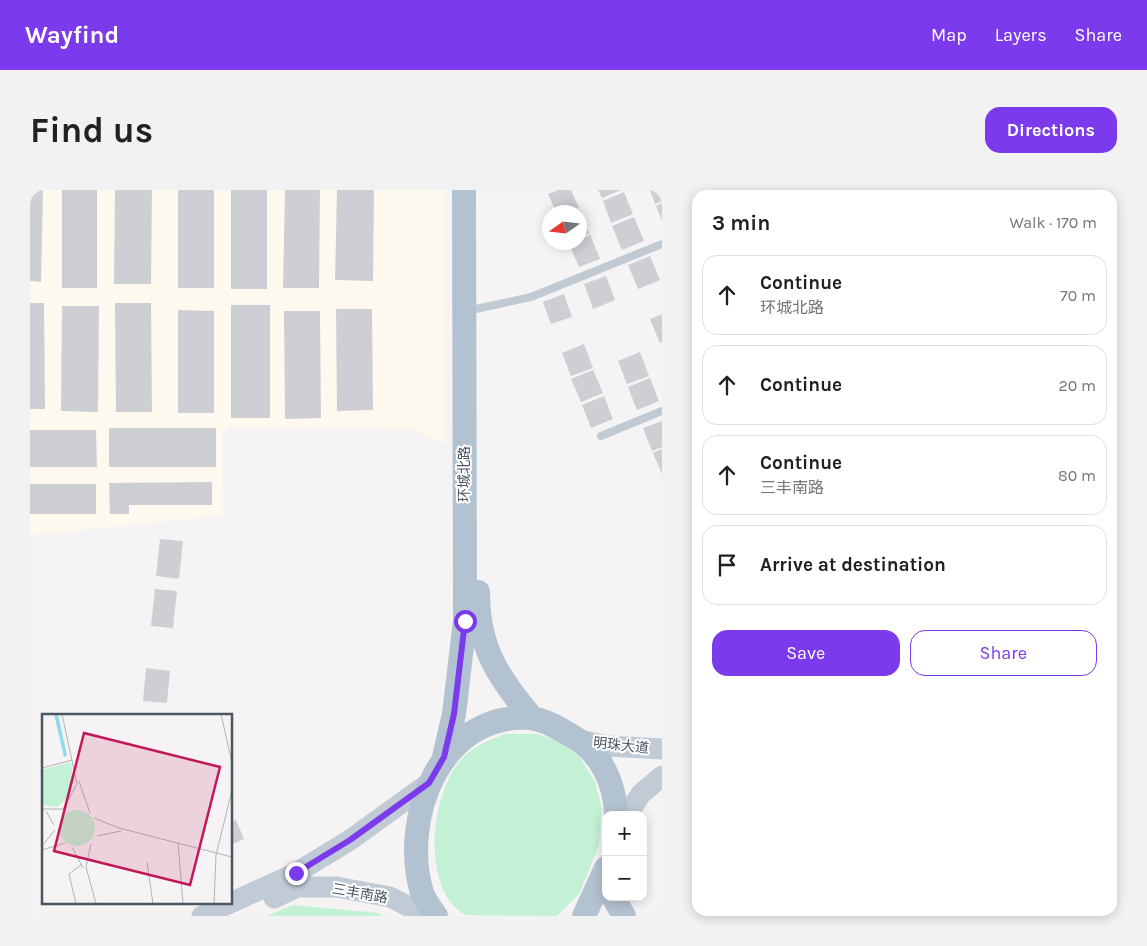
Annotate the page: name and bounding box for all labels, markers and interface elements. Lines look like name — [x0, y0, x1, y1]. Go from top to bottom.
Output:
text: Wayfind — [25, 21, 119, 49]
text: Map — [931, 24, 967, 46]
text: Layers — [995, 24, 1047, 46]
text: Share — [1075, 24, 1122, 46]
button: Directions — [985, 107, 1117, 153]
text: Find us — [30, 110, 153, 151]
north arrow — [542, 205, 587, 250]
text: 3 min — [712, 211, 770, 235]
text: Walk · 170 m — [1009, 213, 1097, 232]
text: Continue — [760, 272, 842, 294]
icon: ahead — [713, 281, 741, 309]
text: 70 m — [1060, 286, 1096, 305]
text: 环城北路 — [760, 298, 824, 317]
icon: ahead — [713, 371, 741, 399]
text: Continue — [760, 374, 842, 396]
text: 20 m — [1058, 376, 1096, 395]
street label: 环城北路 — [456, 446, 473, 502]
text: Continue — [760, 452, 842, 474]
icon: ahead — [713, 461, 741, 489]
text: 80 m — [1058, 466, 1096, 485]
text: 三丰南路 — [760, 478, 824, 497]
icon: arrive — [713, 551, 741, 579]
text: Arrive at destination — [760, 554, 946, 576]
route start — [454, 610, 477, 633]
button: Save — [712, 630, 900, 676]
button: Share — [910, 630, 1097, 676]
inset map — [42, 714, 232, 904]
street label: 明珠大道 — [592, 734, 650, 757]
map controls — [602, 811, 647, 901]
button: + — [602, 811, 647, 856]
button: − — [602, 856, 647, 901]
route end — [285, 862, 308, 885]
street label: 三丰南路 — [331, 880, 389, 907]

